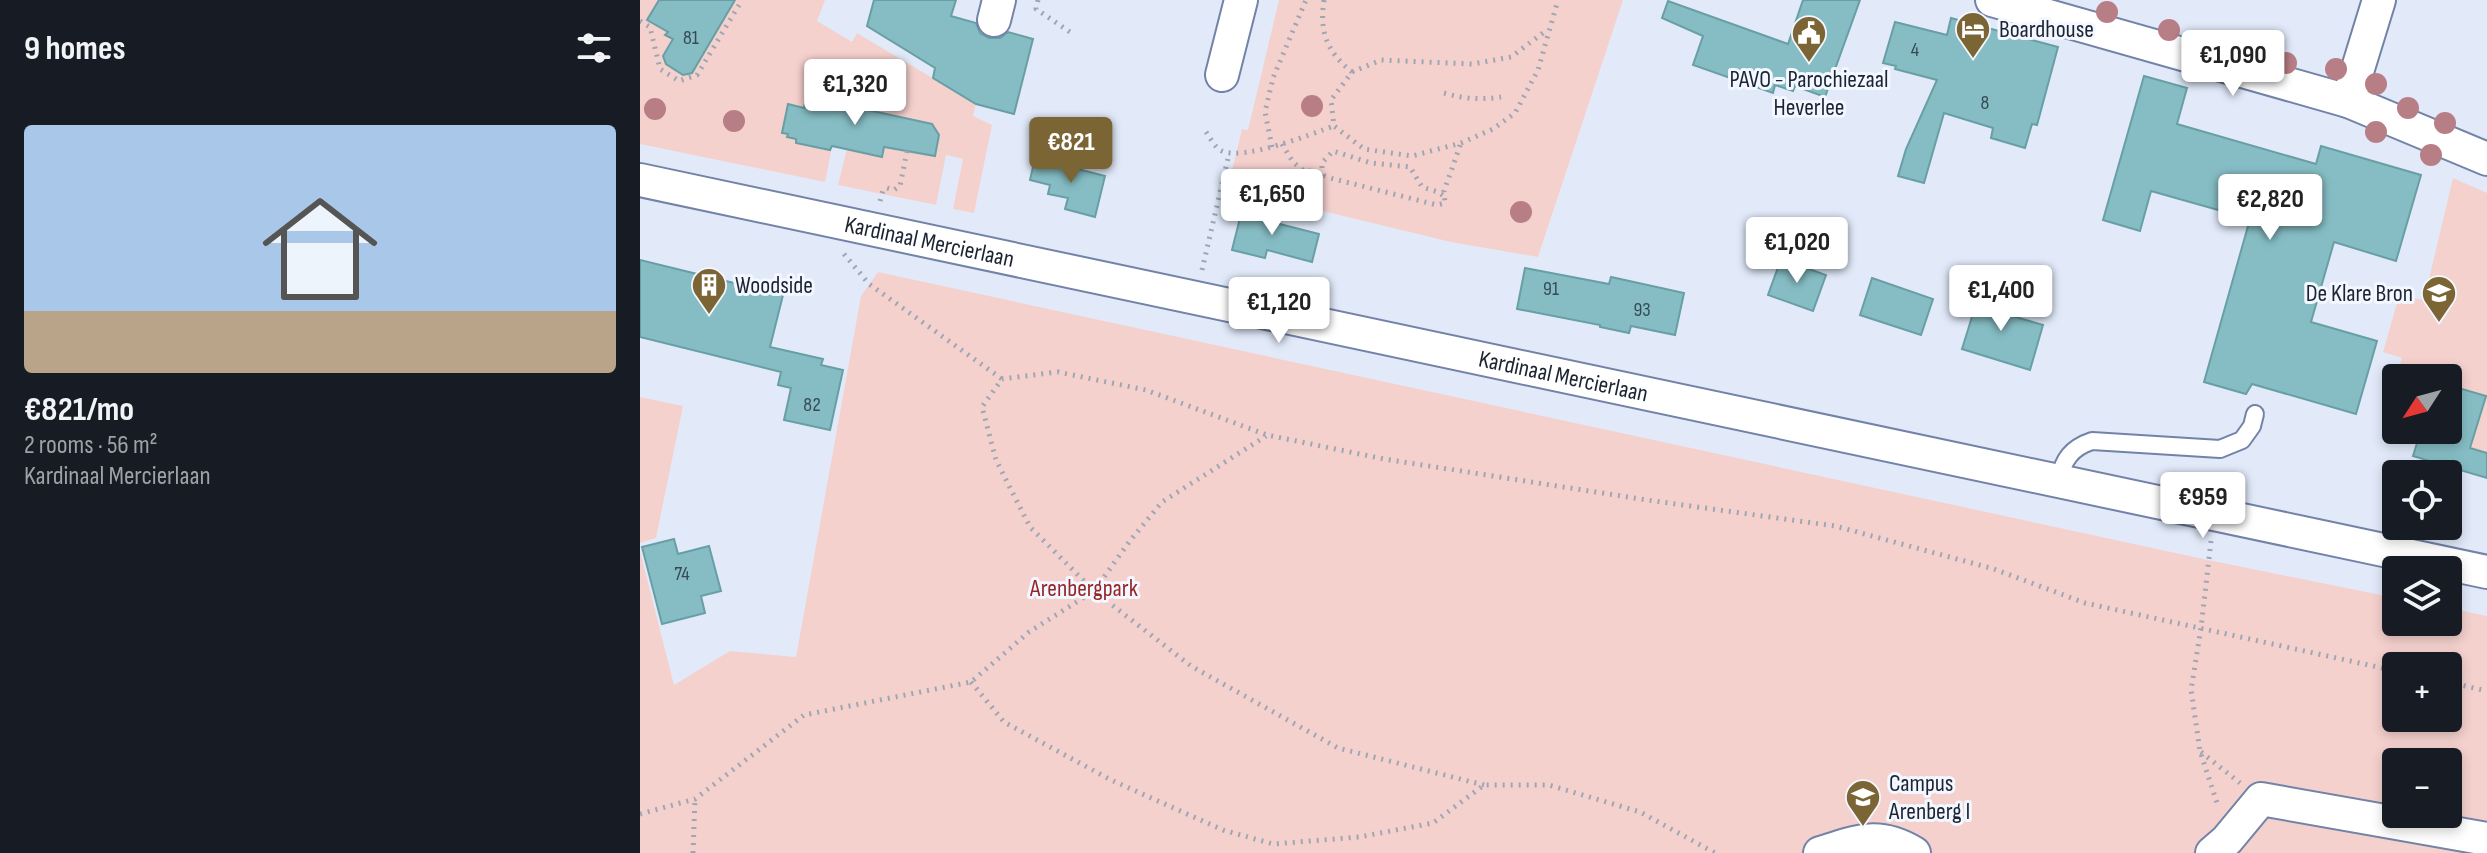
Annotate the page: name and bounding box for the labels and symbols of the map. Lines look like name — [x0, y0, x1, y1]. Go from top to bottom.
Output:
hotel icon: Boardhouse — [1954, 10, 1992, 60]
public building icon: PAVO - Parochiezaal Heverlee — [1790, 14, 1828, 64]
place label: Boardhouse — [1999, 15, 2094, 44]
house number: 81 — [683, 26, 699, 50]
pin: €1,090 — [2168, 30, 2298, 98]
house number: 4 — [1911, 38, 1919, 62]
pin: €1,320 — [790, 59, 920, 127]
place label: PAVO - Parochiezaal Heverlee — [1729, 65, 1889, 122]
house number: 8 — [1981, 91, 1989, 115]
pin: €821 — [1024, 117, 1118, 185]
pin: €1,650 — [1207, 169, 1337, 237]
pin: €2,820 — [2205, 174, 2335, 242]
street label: Kardinaal Mercierlaan — [842, 210, 1017, 274]
pin: €1,020 — [1732, 217, 1862, 285]
pin: €1,400 — [1936, 265, 2066, 333]
building icon: Woodside — [690, 266, 728, 316]
place label: Woodside — [735, 271, 813, 300]
school or university icon: De Klare Bron — [2420, 274, 2458, 324]
pin: €1,120 — [1214, 277, 1344, 345]
house number: 91 — [1543, 277, 1559, 301]
place label: De Klare Bron — [2306, 279, 2413, 308]
house number: 93 — [1633, 298, 1651, 322]
street label: Kardinaal Mercierlaan — [1476, 344, 1651, 409]
north arrow — [2382, 364, 2462, 444]
house number: 82 — [803, 393, 821, 417]
pin: €959 — [2156, 472, 2250, 540]
house number: 74 — [674, 562, 690, 586]
park label: Arenbergpark — [1029, 574, 1138, 603]
place label: Campus Arenberg I — [1888, 769, 1970, 826]
school or university icon: Campus Arenberg I — [1844, 778, 1882, 828]

